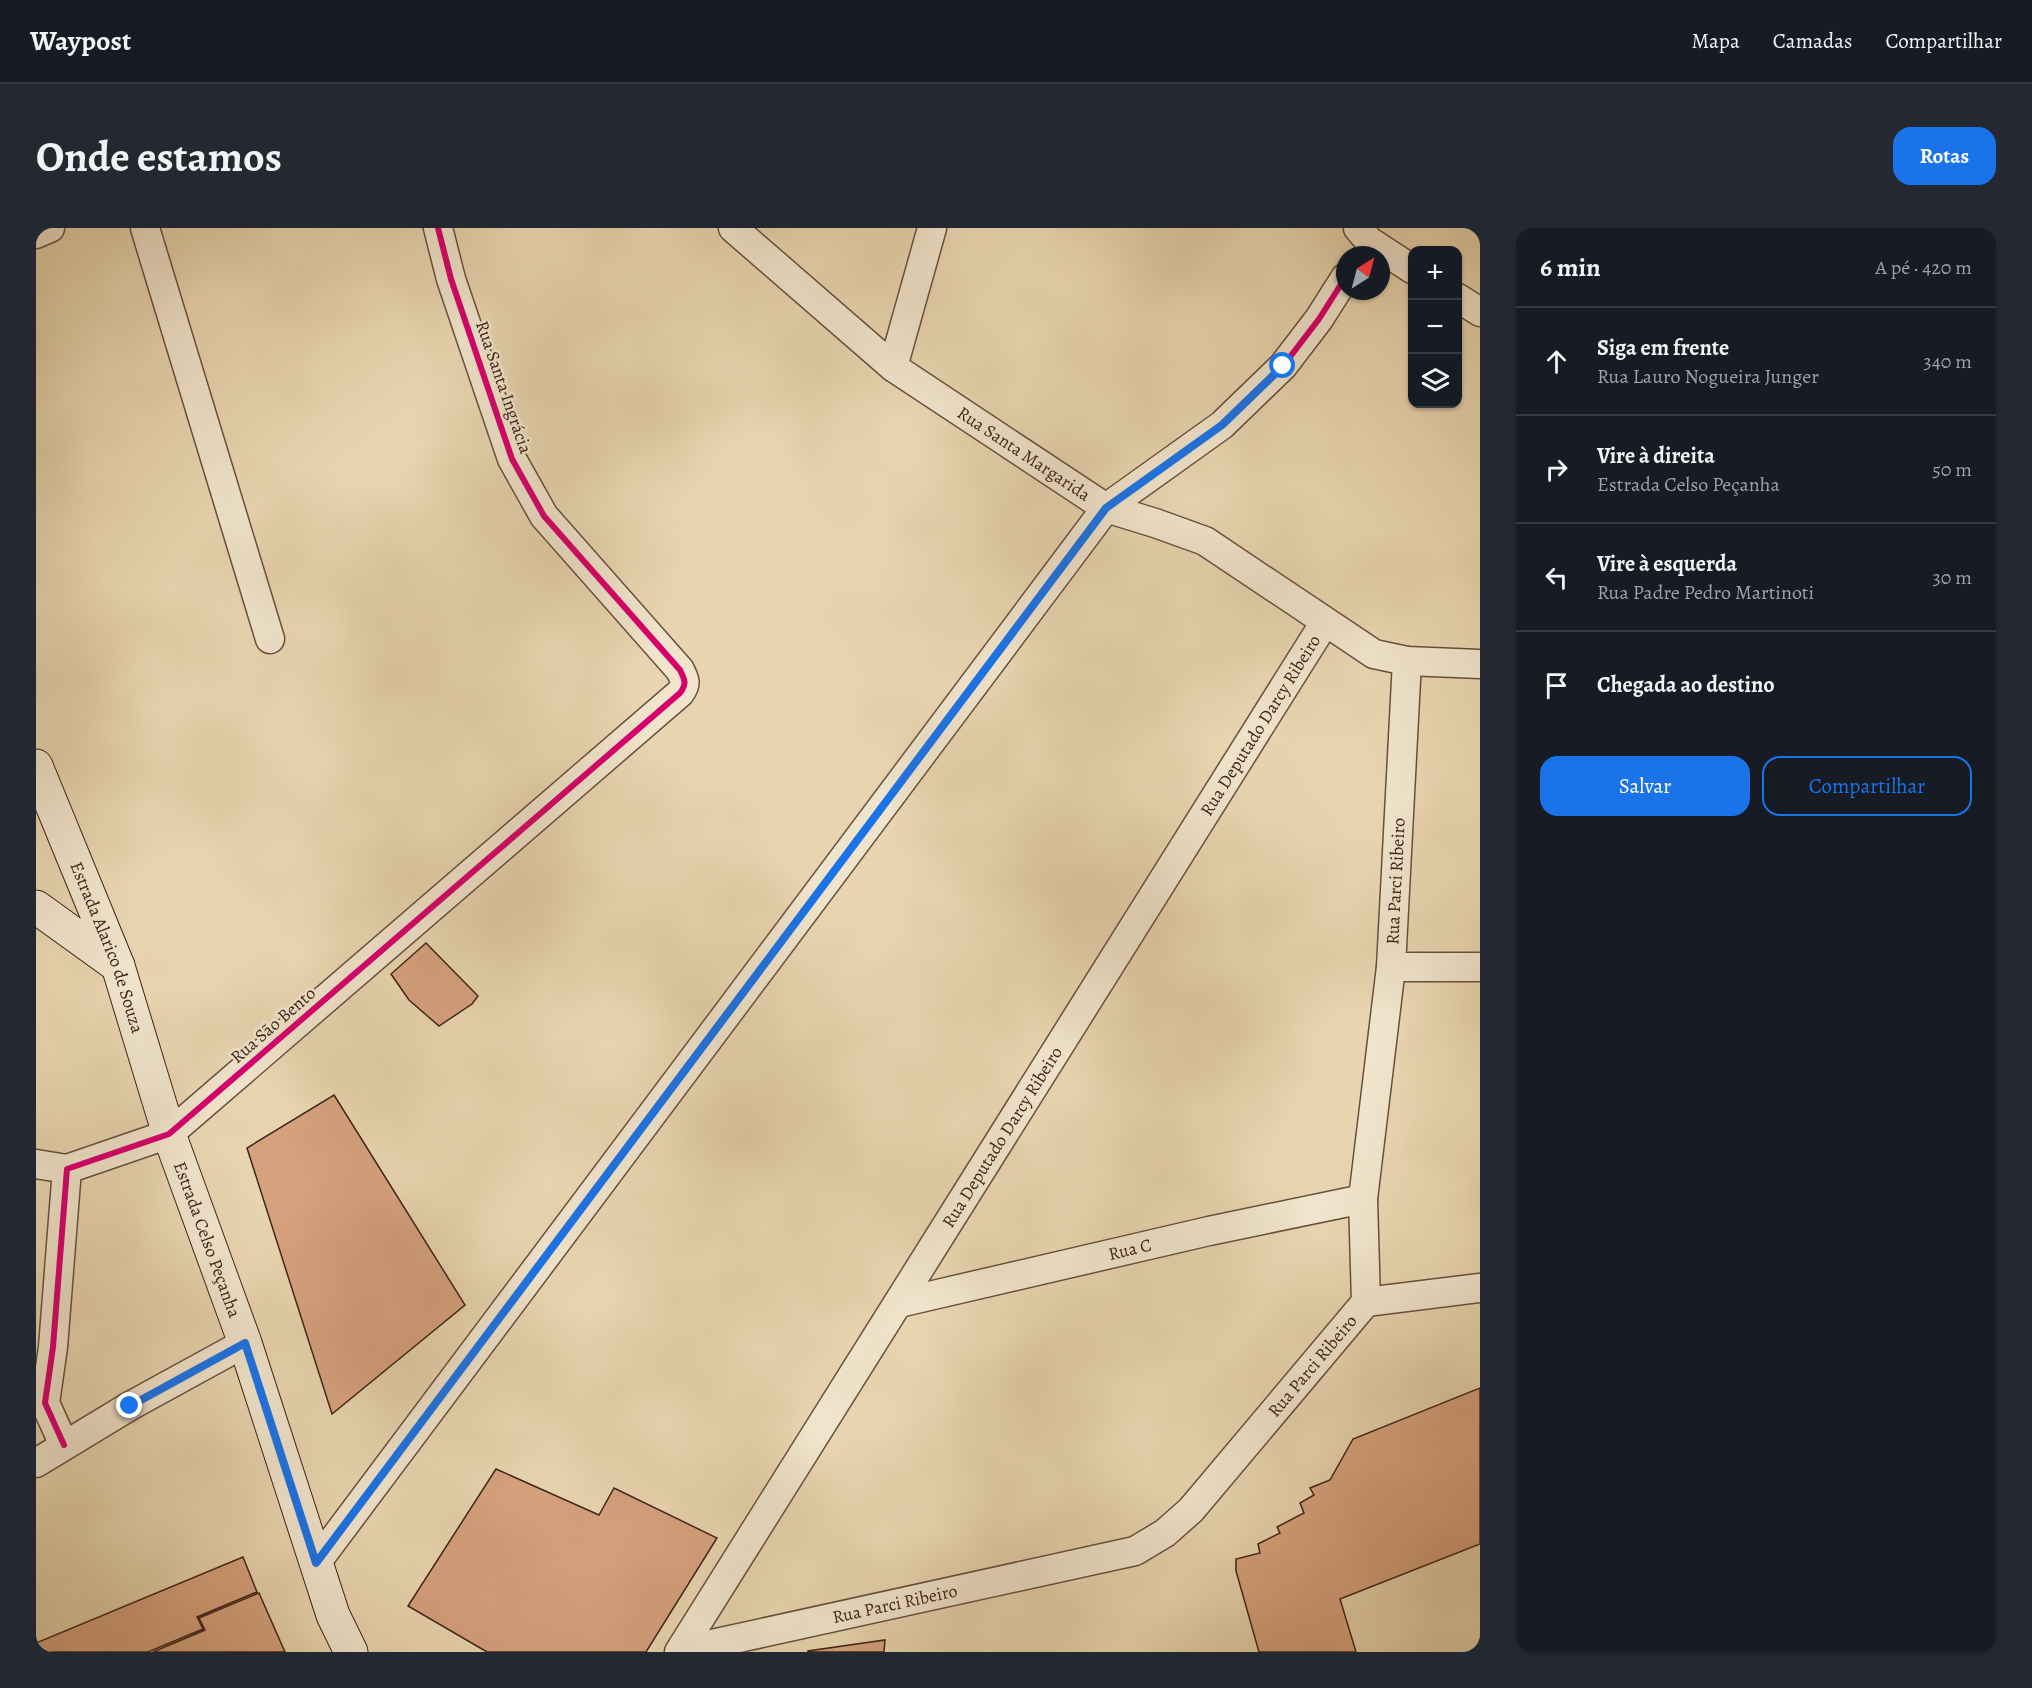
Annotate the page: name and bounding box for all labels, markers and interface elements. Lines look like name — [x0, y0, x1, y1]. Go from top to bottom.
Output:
text: Waypost — [30, 22, 131, 60]
text: Mapa — [1691, 27, 1740, 55]
text: Camadas — [1773, 27, 1852, 55]
text: Compartilhar — [1885, 27, 2002, 55]
button: Rotas — [1893, 127, 1996, 185]
text: Onde estamos — [36, 128, 282, 185]
north arrow — [1336, 246, 1390, 300]
map controls — [1408, 246, 1462, 408]
button: + — [1408, 246, 1462, 300]
text: 6 min — [1540, 250, 1601, 285]
text: A pé · 420 m — [1875, 254, 1972, 281]
button: − — [1408, 300, 1462, 354]
street label: Rua Santa Ingrácia — [470, 317, 538, 457]
text: Siga em frente — [1597, 333, 1729, 363]
icon: ahead — [1540, 345, 1573, 378]
text: 340 m — [1923, 348, 1972, 375]
route start — [1269, 352, 1295, 378]
button: layers — [1408, 354, 1462, 408]
text: Rua Lauro Nogueira Junger — [1597, 363, 1819, 390]
street label: Rua Santa Margarida — [953, 401, 1096, 507]
text: Vire à direita — [1597, 441, 1715, 471]
icon: right — [1540, 453, 1573, 486]
text: 50 m — [1932, 456, 1972, 483]
text: Estrada Celso Peçanha — [1597, 471, 1780, 498]
text: Vire à esquerda — [1597, 549, 1737, 579]
icon: left — [1540, 561, 1573, 594]
text: 30 m — [1932, 564, 1972, 591]
text: Rua Padre Pedro Martinoti — [1597, 579, 1814, 606]
street label: Rua Deputado Darcy Ribeiro — [1194, 630, 1326, 820]
icon: arrive — [1540, 669, 1573, 702]
text: Chegada ao destino — [1597, 670, 1775, 700]
button: Salvar — [1540, 756, 1750, 816]
button: Compartilhar — [1762, 756, 1972, 816]
street label: Rua Parci Ribeiro — [1380, 817, 1411, 945]
street label: Estrada Alarico de Souza — [64, 858, 150, 1037]
street label: Rua São Bento — [225, 981, 321, 1069]
street label: Rua Deputado Darcy Ribeiro — [936, 1042, 1068, 1232]
street label: Estrada Celso Peçanha — [168, 1158, 247, 1322]
street label: Rua C — [1106, 1233, 1154, 1266]
street label: Rua Parci Ribeiro — [1262, 1309, 1362, 1422]
route end — [116, 1392, 142, 1418]
street label: Rua Parci Ribeiro — [830, 1578, 960, 1629]

